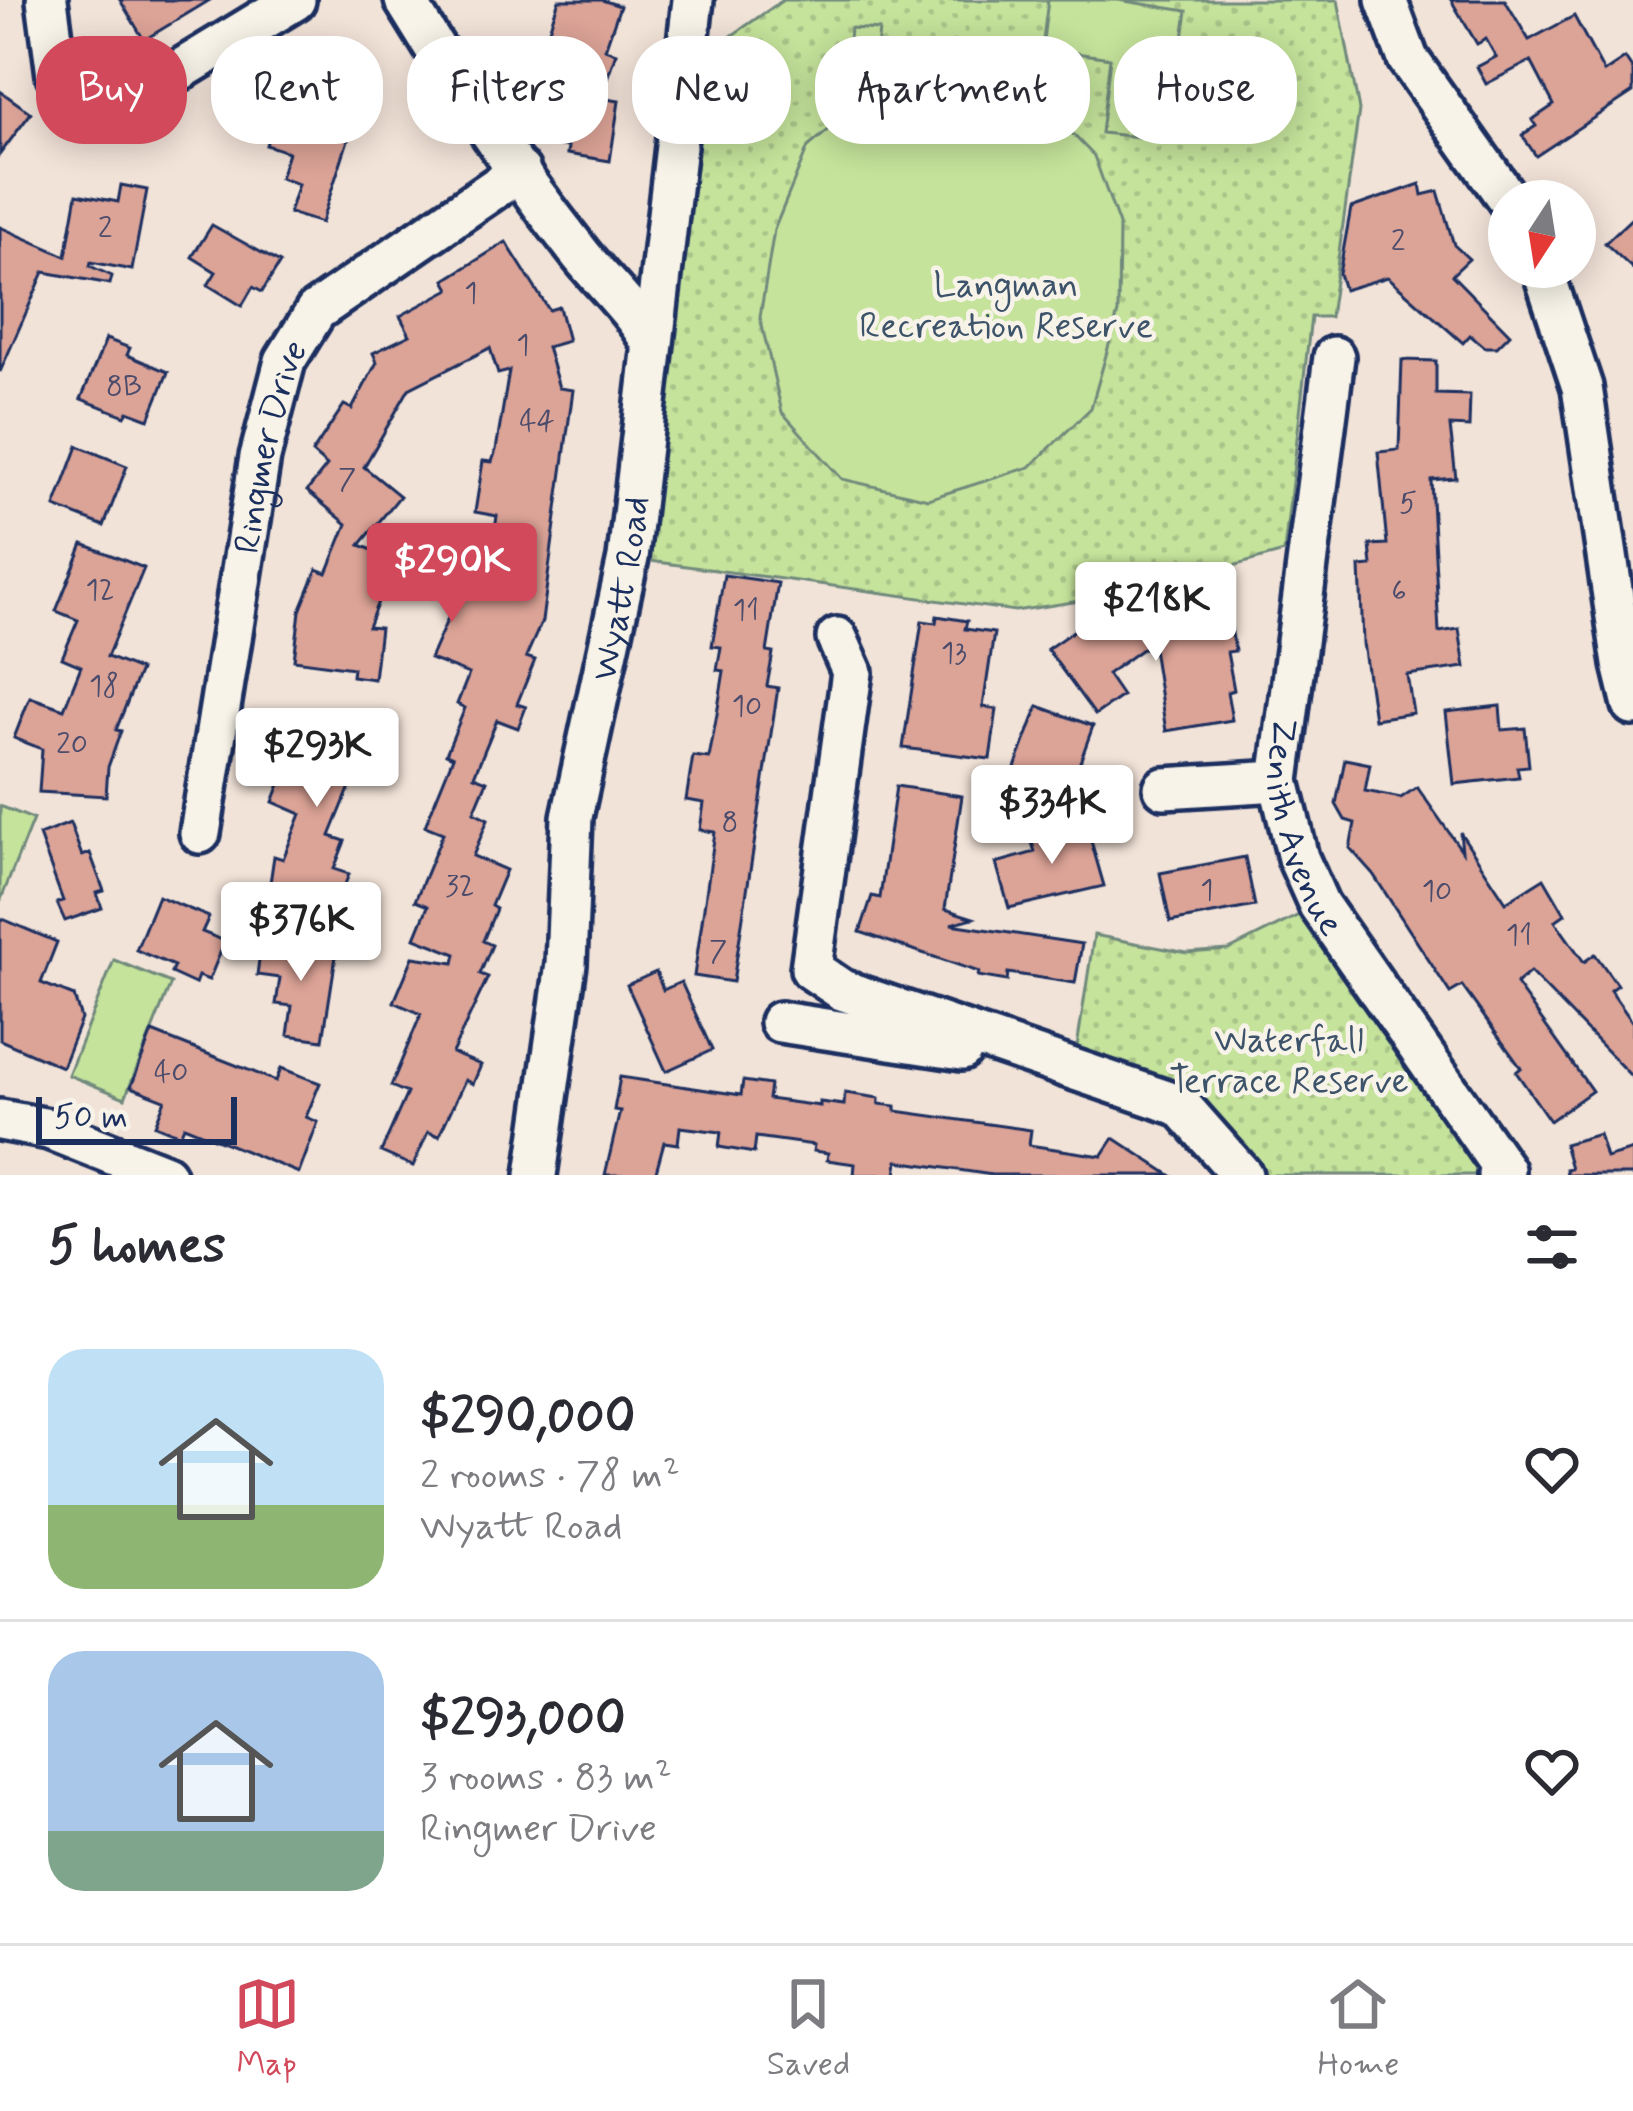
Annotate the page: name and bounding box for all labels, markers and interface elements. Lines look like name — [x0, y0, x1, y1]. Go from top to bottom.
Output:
chip: Buy — [36, 36, 187, 144]
chip: Rent — [211, 36, 383, 144]
chip: Filters — [407, 36, 608, 144]
chip: New — [632, 36, 791, 144]
chip: Apartment — [815, 36, 1090, 144]
chip: House — [1114, 36, 1297, 144]
north arrow — [1488, 180, 1596, 288]
map controls — [1488, 180, 1596, 288]
house number: 2 — [98, 209, 112, 248]
house number: 2 — [1391, 222, 1405, 261]
park label: Langman Recreation Reserve — [859, 263, 1153, 351]
house number: 1 — [464, 274, 478, 313]
house number: 1 — [516, 326, 530, 365]
street label: Ringmer Drive — [225, 331, 320, 557]
house number: 8B — [106, 367, 142, 406]
house number: 44 — [519, 402, 555, 441]
house number: 7 — [338, 460, 356, 499]
house number: 5 — [1399, 484, 1417, 523]
street label: Wyatt Road — [582, 494, 662, 686]
pin: $290K — [368, 523, 536, 625]
text: $290K — [394, 536, 510, 587]
pin: $218K — [1072, 562, 1240, 664]
house number: 12 — [85, 571, 115, 610]
house number: 6 — [1391, 572, 1407, 611]
text: $218K — [1102, 575, 1210, 626]
house number: 11 — [733, 591, 759, 630]
house number: 13 — [941, 634, 967, 673]
house number: 18 — [89, 667, 119, 706]
house number: 10 — [732, 687, 762, 726]
pin: $293K — [233, 708, 401, 810]
street label: Zenith Avenue — [1252, 715, 1353, 946]
text: $293K — [263, 721, 371, 772]
house number: 20 — [56, 725, 88, 764]
pin: $334K — [968, 765, 1136, 867]
text: $334K — [998, 778, 1106, 829]
house number: 8 — [722, 803, 738, 842]
house number: 32 — [445, 867, 475, 906]
house number: 1 — [1200, 871, 1214, 910]
house number: 10 — [1422, 872, 1452, 911]
pin: $376K — [217, 882, 385, 984]
text: $376K — [248, 895, 354, 946]
house number: 11 — [1506, 916, 1532, 955]
house number: 7 — [709, 932, 727, 971]
park label: Waterfall Terrace Reserve — [1169, 1018, 1409, 1106]
house number: 40 — [154, 1053, 188, 1092]
scale bar — [36, 1091, 237, 1144]
text: 50 m — [54, 1096, 128, 1140]
text: 5 homes — [48, 1214, 226, 1280]
icon: filters — [1519, 1214, 1585, 1280]
text: $290,000 — [420, 1385, 635, 1451]
icon: home — [144, 1397, 288, 1541]
icon: heart — [1519, 1436, 1585, 1502]
text: 2 rooms · 78 m² — [420, 1451, 680, 1502]
text: Wyatt Road — [420, 1502, 622, 1553]
text: $293,000 — [420, 1687, 626, 1753]
icon: home — [144, 1699, 288, 1843]
icon: heart — [1519, 1738, 1585, 1804]
text: 3 rooms · 83 m² — [420, 1753, 672, 1804]
text: Ringmer Drive — [420, 1804, 657, 1855]
tab: Map — [234, 1971, 300, 2087]
tab: Saved — [767, 1971, 850, 2087]
tab: Home — [1317, 1971, 1399, 2087]

